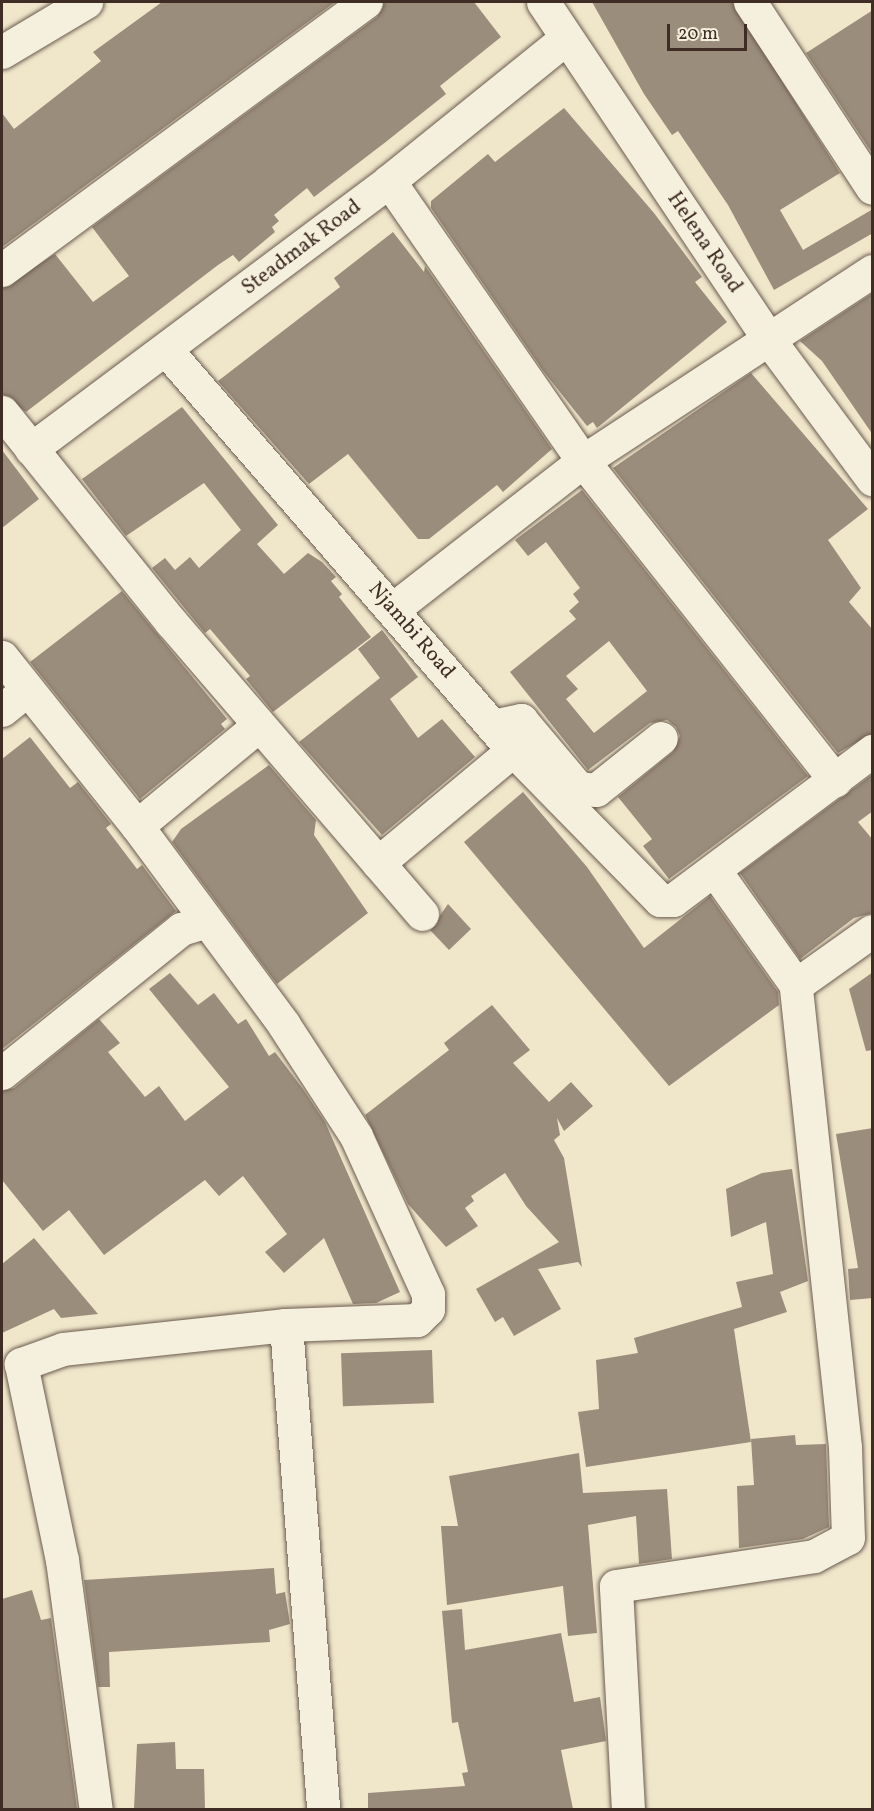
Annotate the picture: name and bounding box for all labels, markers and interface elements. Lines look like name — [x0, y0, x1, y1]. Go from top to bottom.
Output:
scale bar — [670, 12, 750, 50]
text: 20 m — [678, 22, 718, 47]
street label: Helena Road — [661, 188, 747, 298]
street label: Steadmak Road — [237, 195, 367, 301]
street label: Njambi Road — [362, 577, 460, 685]

